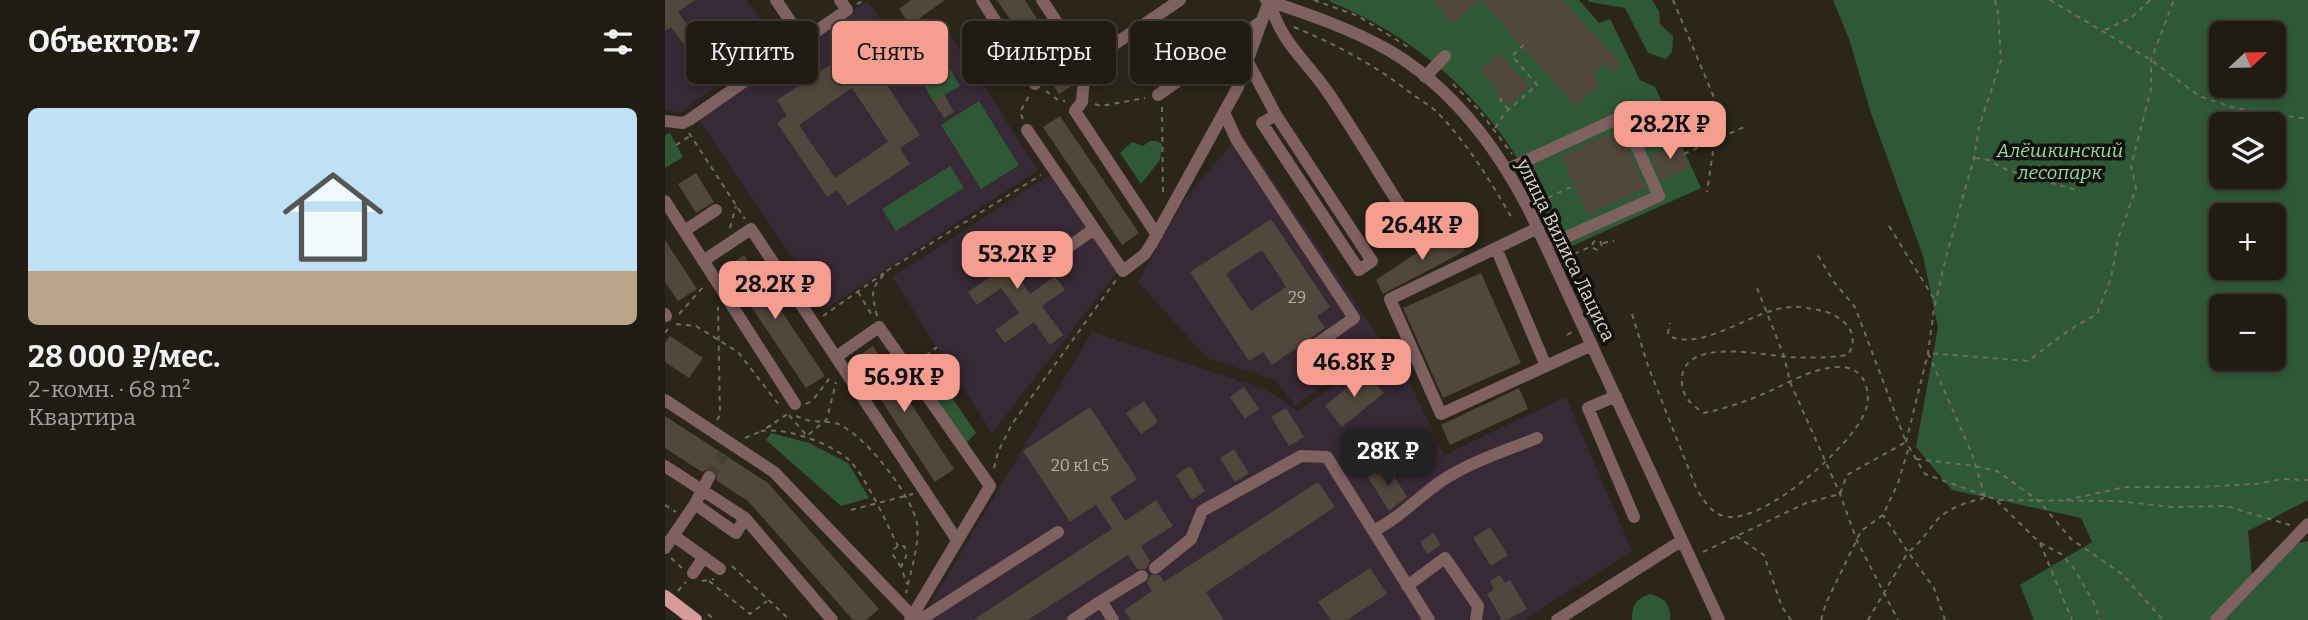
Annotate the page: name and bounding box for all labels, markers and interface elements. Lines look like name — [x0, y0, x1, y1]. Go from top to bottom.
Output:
chip: Купить — [686, 21, 818, 84]
chip: Снять — [832, 21, 948, 84]
chip: Фильтры — [962, 21, 1116, 84]
chip: Новое — [1130, 21, 1251, 84]
north arrow — [2209, 21, 2285, 98]
map controls — [2209, 21, 2286, 371]
icon: filters — [599, 23, 637, 61]
text: Объектов: 7 — [28, 24, 200, 60]
pin: 28.2K ₽ — [1605, 102, 1735, 161]
text: 28.2K ₽ — [1630, 110, 1710, 138]
button: layers — [2209, 112, 2286, 189]
park label: Алёшкинский лесопарк — [1996, 139, 2123, 184]
icon: home — [270, 154, 396, 280]
street label: улица Вилиса Лациса — [1511, 154, 1620, 345]
pin: 26.4K ₽ — [1357, 202, 1487, 262]
button: + — [2209, 203, 2286, 280]
text: 26.4K ₽ — [1381, 211, 1463, 239]
pin: 53.2K ₽ — [952, 232, 1082, 291]
text: 53.2K ₽ — [978, 240, 1056, 268]
pin: 28.2K ₽ — [710, 262, 840, 321]
text: 28.2K ₽ — [735, 270, 815, 298]
house number: 29 — [1288, 288, 1306, 307]
button: − — [2209, 294, 2286, 371]
text: 28 000 ₽/мес. — [28, 339, 220, 375]
pin: 46.8K ₽ — [1289, 340, 1419, 399]
text: 46.8K ₽ — [1313, 348, 1395, 376]
pin: 56.9K ₽ — [839, 354, 969, 414]
text: 56.9K ₽ — [864, 363, 944, 391]
text: 2-комн. · 68 m² — [28, 375, 190, 403]
text: Квартира — [28, 403, 136, 431]
pin: 28K ₽ — [1339, 428, 1437, 488]
text: 28K ₽ — [1357, 437, 1419, 465]
house number: 20 к1 с5 — [1051, 456, 1109, 475]

